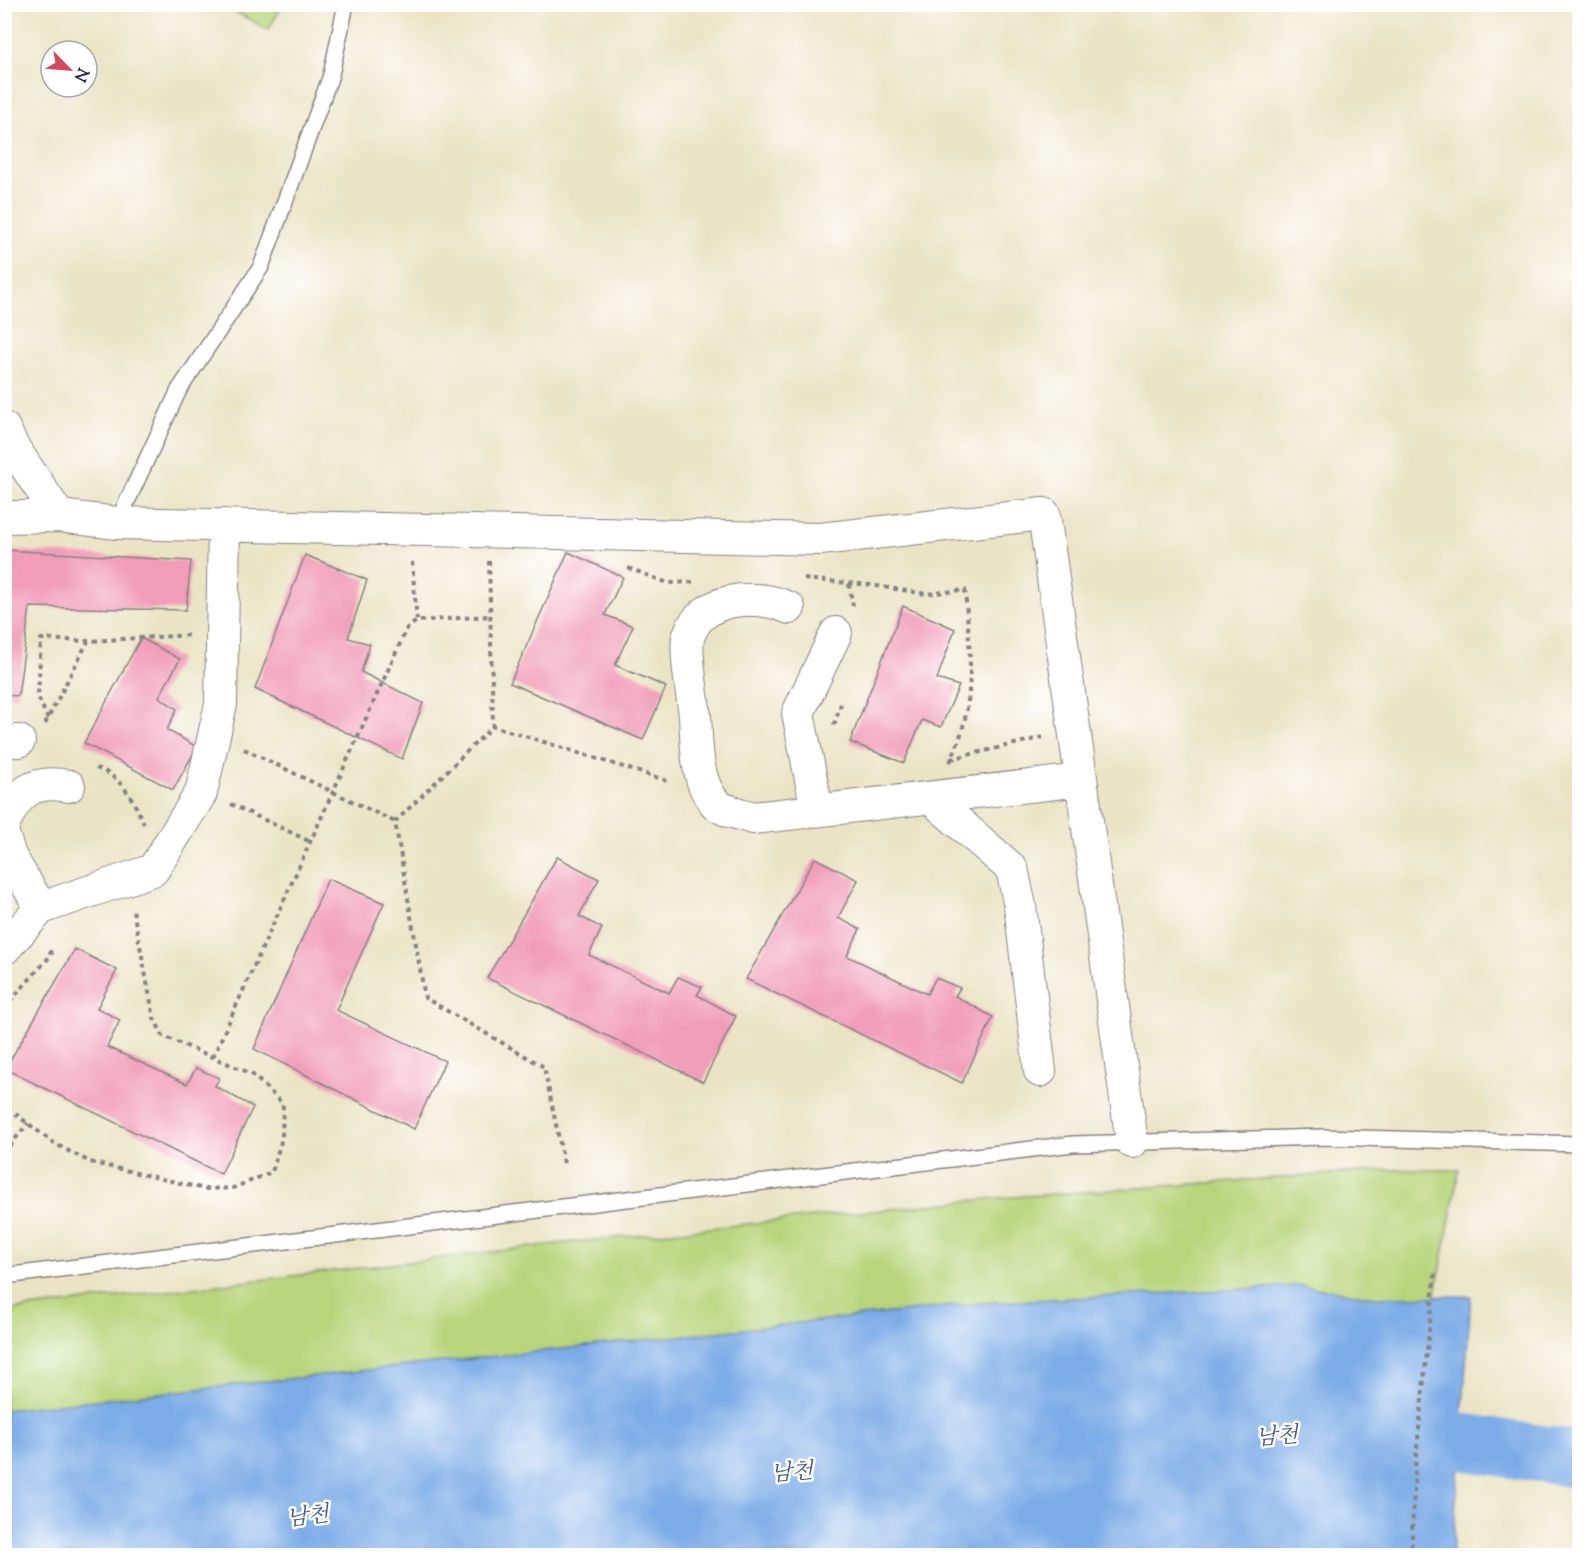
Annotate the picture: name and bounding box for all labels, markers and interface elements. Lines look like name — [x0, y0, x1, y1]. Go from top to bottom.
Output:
north arrow — [39, 39, 99, 99]
text: N — [67, 64, 93, 85]
water label: 남천 — [1255, 1420, 1301, 1455]
water label: 남천 — [770, 1456, 816, 1491]
water label: 남천 — [285, 1499, 333, 1536]

